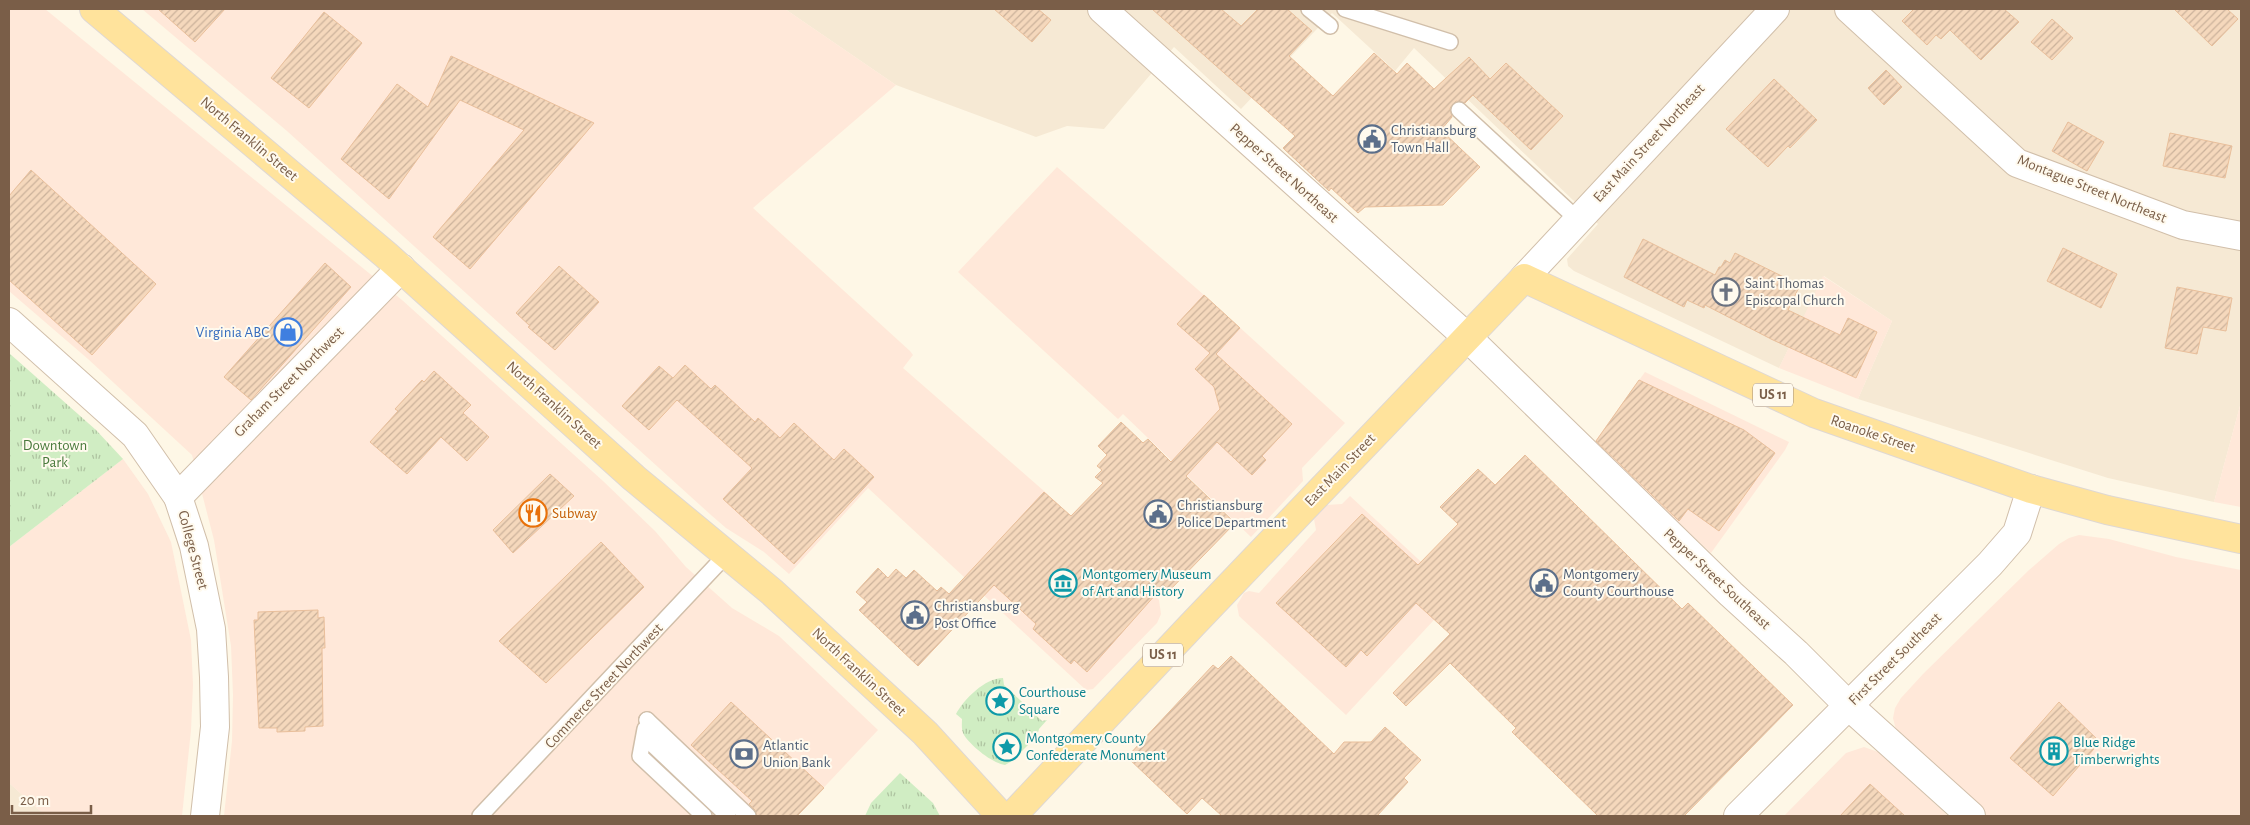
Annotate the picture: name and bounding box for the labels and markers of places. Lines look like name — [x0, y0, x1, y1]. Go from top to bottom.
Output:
place label: Christiansburg Town Hall — [1391, 123, 1477, 155]
public building icon: Christiansburg Town Hall — [1357, 124, 1387, 154]
place label: Saint Thomas Episcopal Church — [1745, 276, 1844, 308]
church icon: Saint Thomas Episcopal Church — [1711, 277, 1741, 307]
shop icon: Virginia ABC — [273, 317, 303, 347]
place label: Virginia ABC — [196, 325, 269, 340]
restaurant icon: Subway — [518, 498, 548, 528]
place label: Christiansburg Police Department — [1177, 498, 1286, 530]
public building icon: Christiansburg Police Department — [1143, 499, 1173, 529]
place label: Subway — [552, 506, 598, 521]
place label: Montgomery Museum of Art and History — [1082, 567, 1211, 599]
place label: Montgomery County Courthouse — [1563, 567, 1674, 599]
museum icon: Montgomery Museum of Art and History — [1048, 568, 1078, 598]
public building icon: Montgomery County Courthouse — [1529, 568, 1559, 598]
place label: Christiansburg Post Office — [934, 599, 1020, 631]
public building icon: Christiansburg Post Office — [900, 600, 930, 630]
place label: Courthouse Square — [1019, 685, 1086, 717]
place icon: Courthouse Square — [985, 686, 1015, 716]
place label: Montgomery County Confederate Monument — [1026, 731, 1165, 763]
place icon: Montgomery County Confederate Monument — [992, 732, 1022, 762]
place label: Blue Ridge Timberwrights — [2073, 735, 2160, 767]
building icon: Blue Ridge Timberwrights — [2039, 736, 2069, 766]
place label: Atlantic Union Bank — [763, 738, 830, 770]
bank icon: Atlantic Union Bank — [729, 739, 759, 769]

